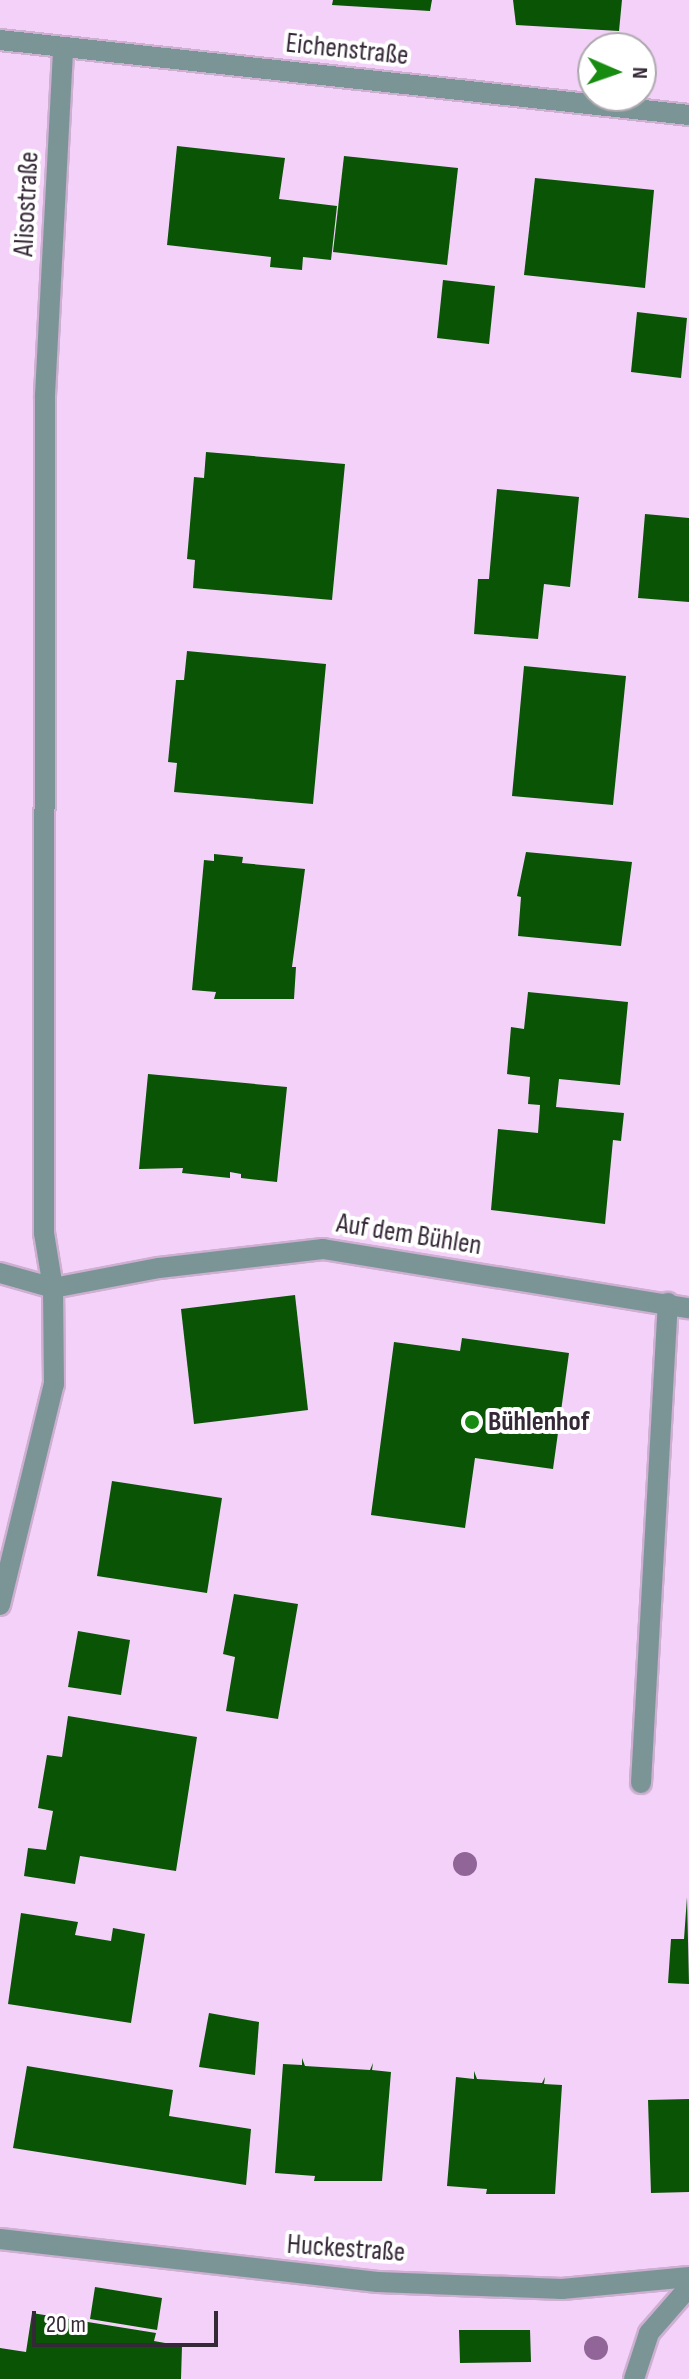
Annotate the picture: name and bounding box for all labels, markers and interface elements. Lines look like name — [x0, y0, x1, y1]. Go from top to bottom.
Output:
street label: Eichenstraße — [284, 27, 410, 73]
north arrow — [577, 32, 657, 112]
text: N — [626, 66, 653, 79]
street label: Alisostraße — [7, 151, 47, 257]
street label: Auf dem Bühlen — [334, 1207, 484, 1263]
place label: Bühlenhof — [488, 1405, 589, 1439]
marker: Bühlenhof — [463, 1413, 481, 1431]
street label: Huckestraße — [286, 2228, 406, 2270]
scale bar — [36, 2295, 222, 2345]
text: 20 m — [46, 2310, 86, 2339]

